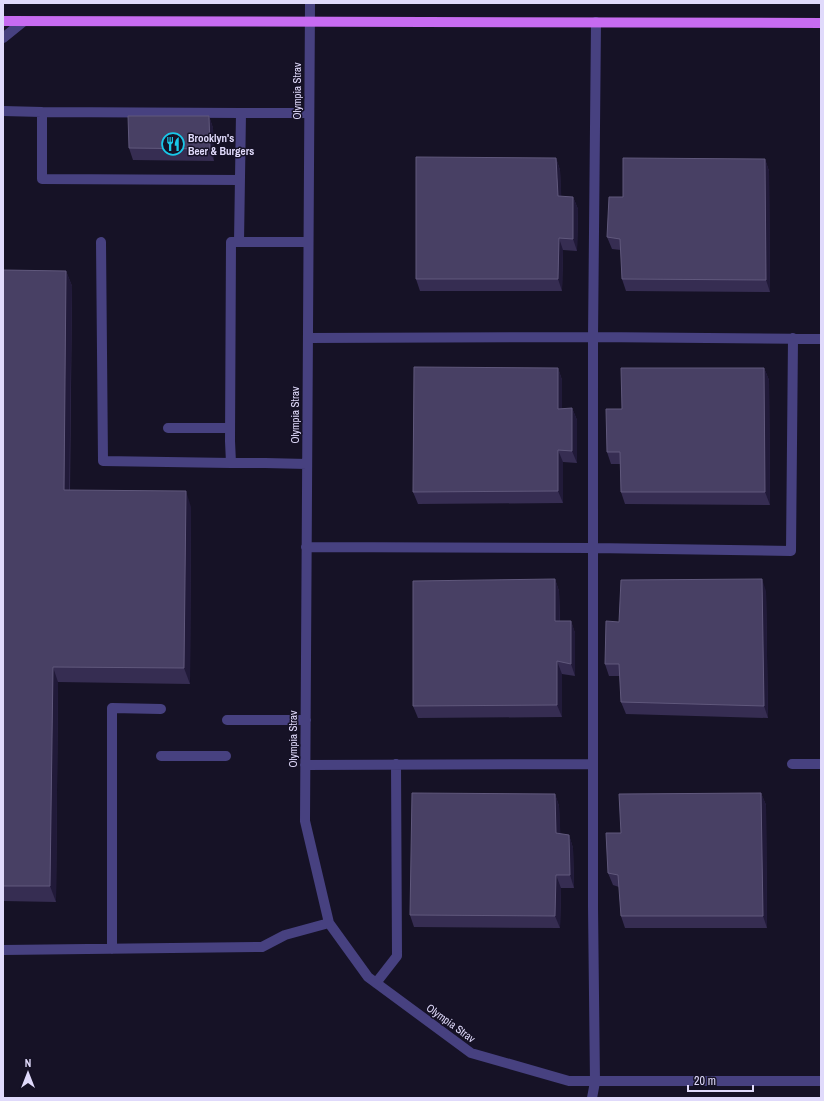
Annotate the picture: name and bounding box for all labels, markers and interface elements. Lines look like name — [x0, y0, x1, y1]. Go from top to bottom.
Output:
street label: Olympia Strav — [290, 62, 304, 120]
restaurant icon: Brooklyn's Beer & Burgers — [160, 131, 186, 157]
place label: Brooklyn's Beer & Burgers — [188, 131, 254, 158]
street label: Olympia Strav — [288, 386, 302, 444]
street label: Olympia Strav — [286, 710, 300, 768]
street label: Olympia Strav — [424, 1001, 479, 1046]
north arrow — [8, 1053, 48, 1093]
text: N — [25, 1056, 31, 1070]
scale bar — [688, 1067, 753, 1093]
text: 20 m — [694, 1073, 716, 1089]

